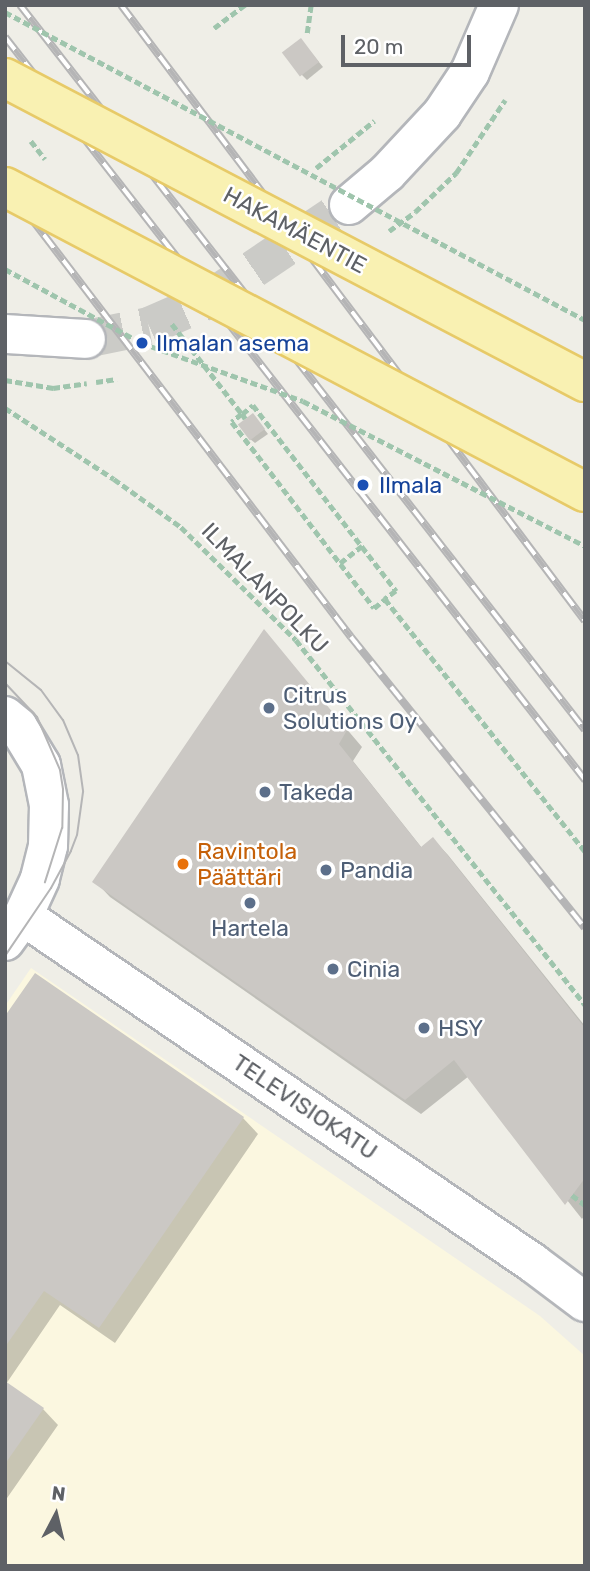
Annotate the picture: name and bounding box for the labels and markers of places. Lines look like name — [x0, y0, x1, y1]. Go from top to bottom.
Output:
place label: Ilmalan asema — [156, 329, 309, 357]
marker: Ilmalan asema — [134, 335, 150, 351]
place label: Ilmala — [379, 471, 442, 499]
marker: Ilmala — [353, 475, 373, 495]
place label: Citrus Solutions Oy — [283, 681, 417, 735]
marker: Citrus Solutions Oy — [261, 700, 277, 716]
place label: Takeda — [279, 778, 353, 806]
marker: Takeda — [257, 784, 273, 800]
place label: Ravintola Päättäri — [197, 837, 297, 891]
marker: Ravintola Päättäri — [175, 856, 191, 872]
place label: Pandia — [340, 856, 413, 884]
marker: Pandia — [318, 862, 334, 878]
marker: Hartela — [242, 895, 258, 911]
place label: Hartela — [211, 914, 289, 942]
place label: Cinia — [347, 955, 400, 983]
marker: Cinia — [325, 961, 341, 977]
place label: HSY — [438, 1014, 483, 1042]
marker: HSY — [416, 1020, 432, 1036]

